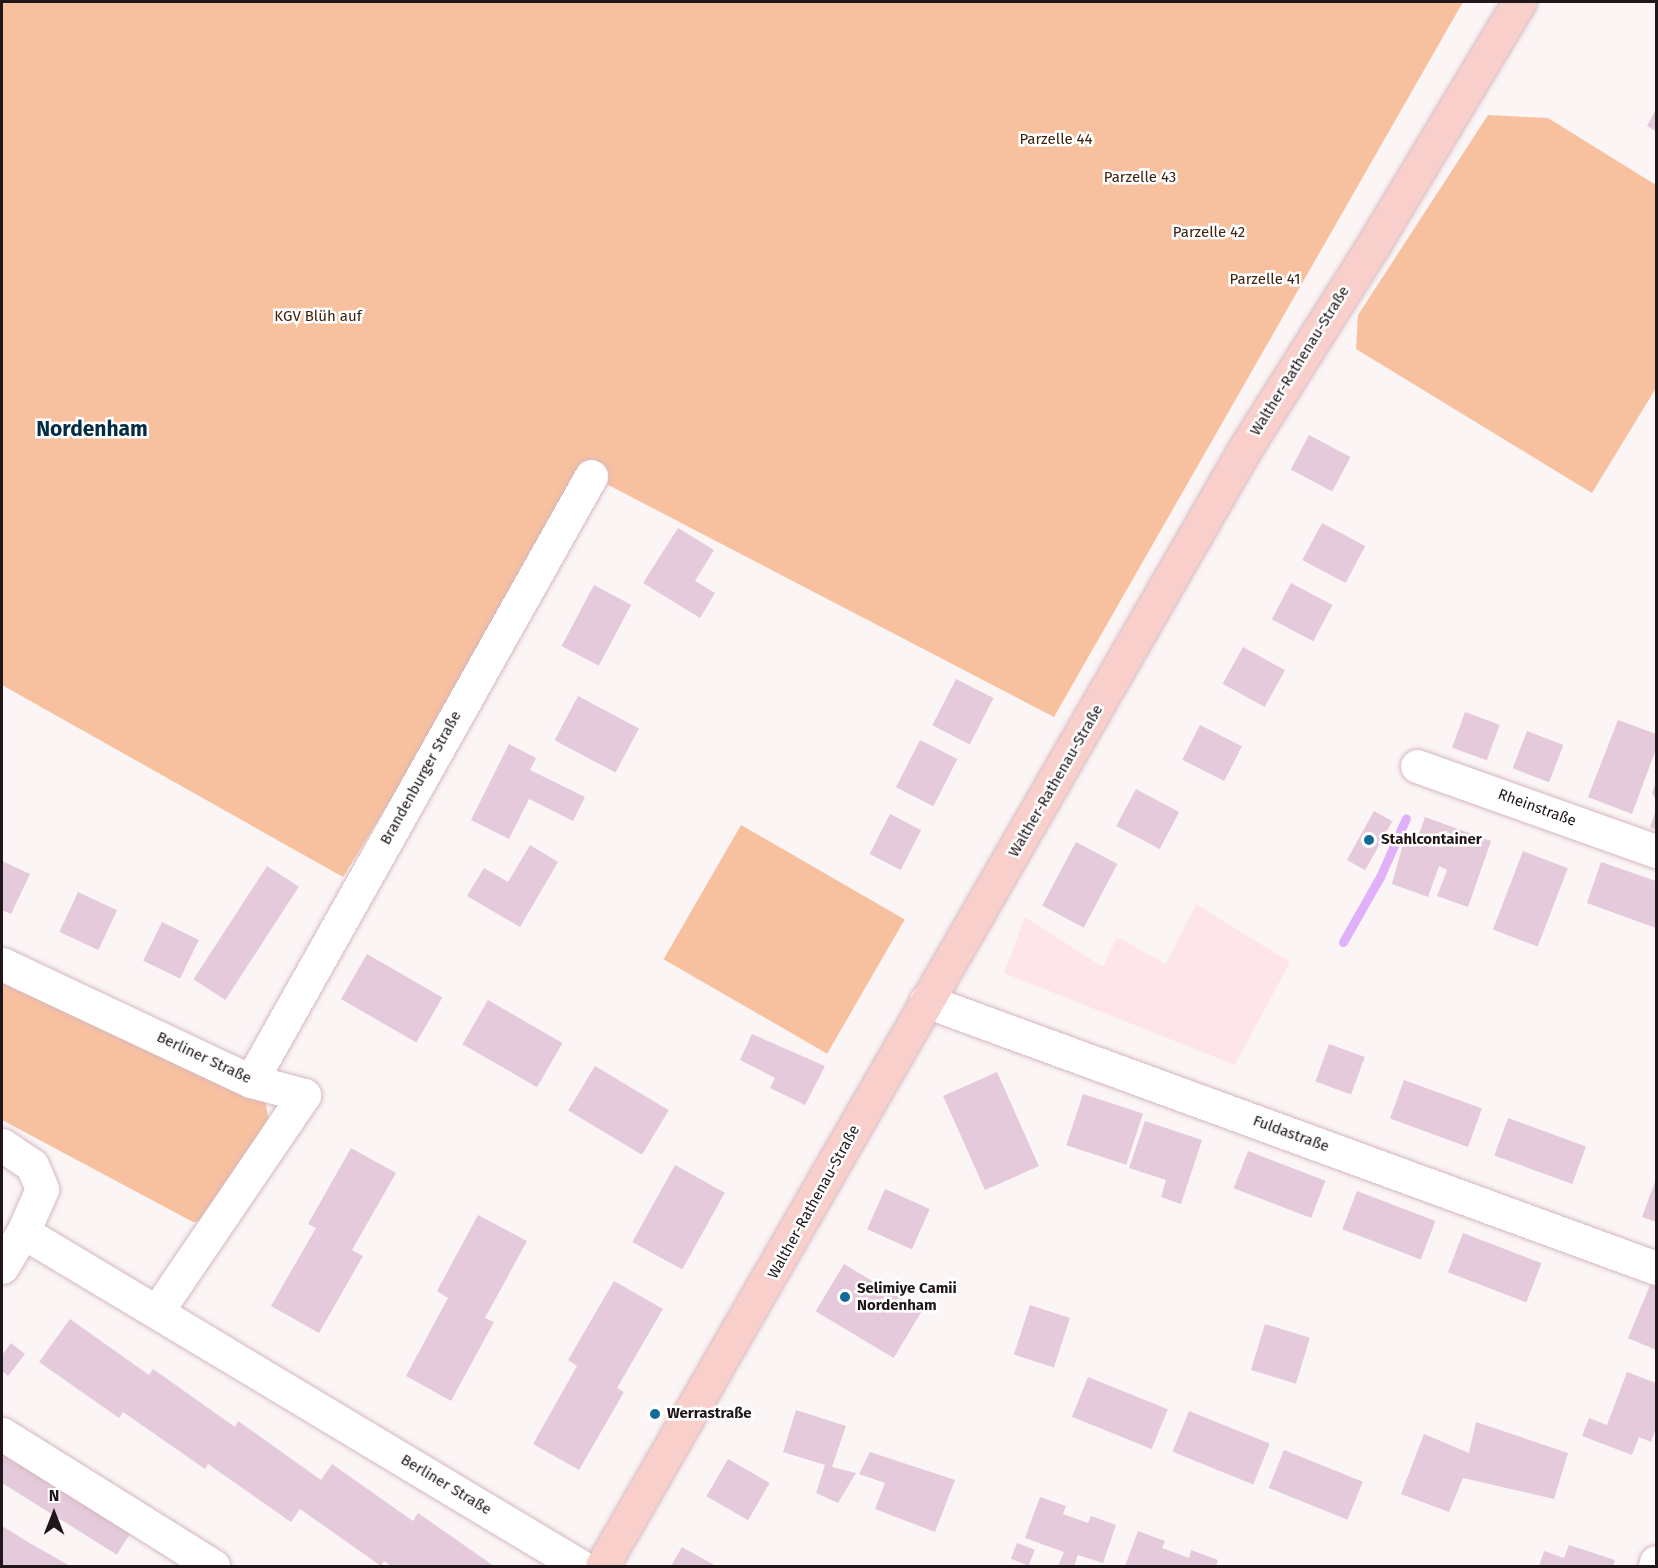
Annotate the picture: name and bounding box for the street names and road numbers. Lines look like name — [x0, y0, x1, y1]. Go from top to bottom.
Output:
street label: Walther-Rathenau-Straße — [1247, 283, 1353, 439]
street label: Walther-Rathenau-Straße — [1005, 702, 1107, 860]
street label: Brandenburger Straße — [377, 708, 465, 848]
street label: Rheinstraße — [1495, 786, 1579, 830]
street label: Berliner Straße — [154, 1028, 254, 1088]
street label: Fuldastraße — [1250, 1112, 1332, 1156]
street label: Walther-Rathenau-Straße — [764, 1122, 864, 1282]
street label: Berliner Straße — [397, 1451, 495, 1519]

